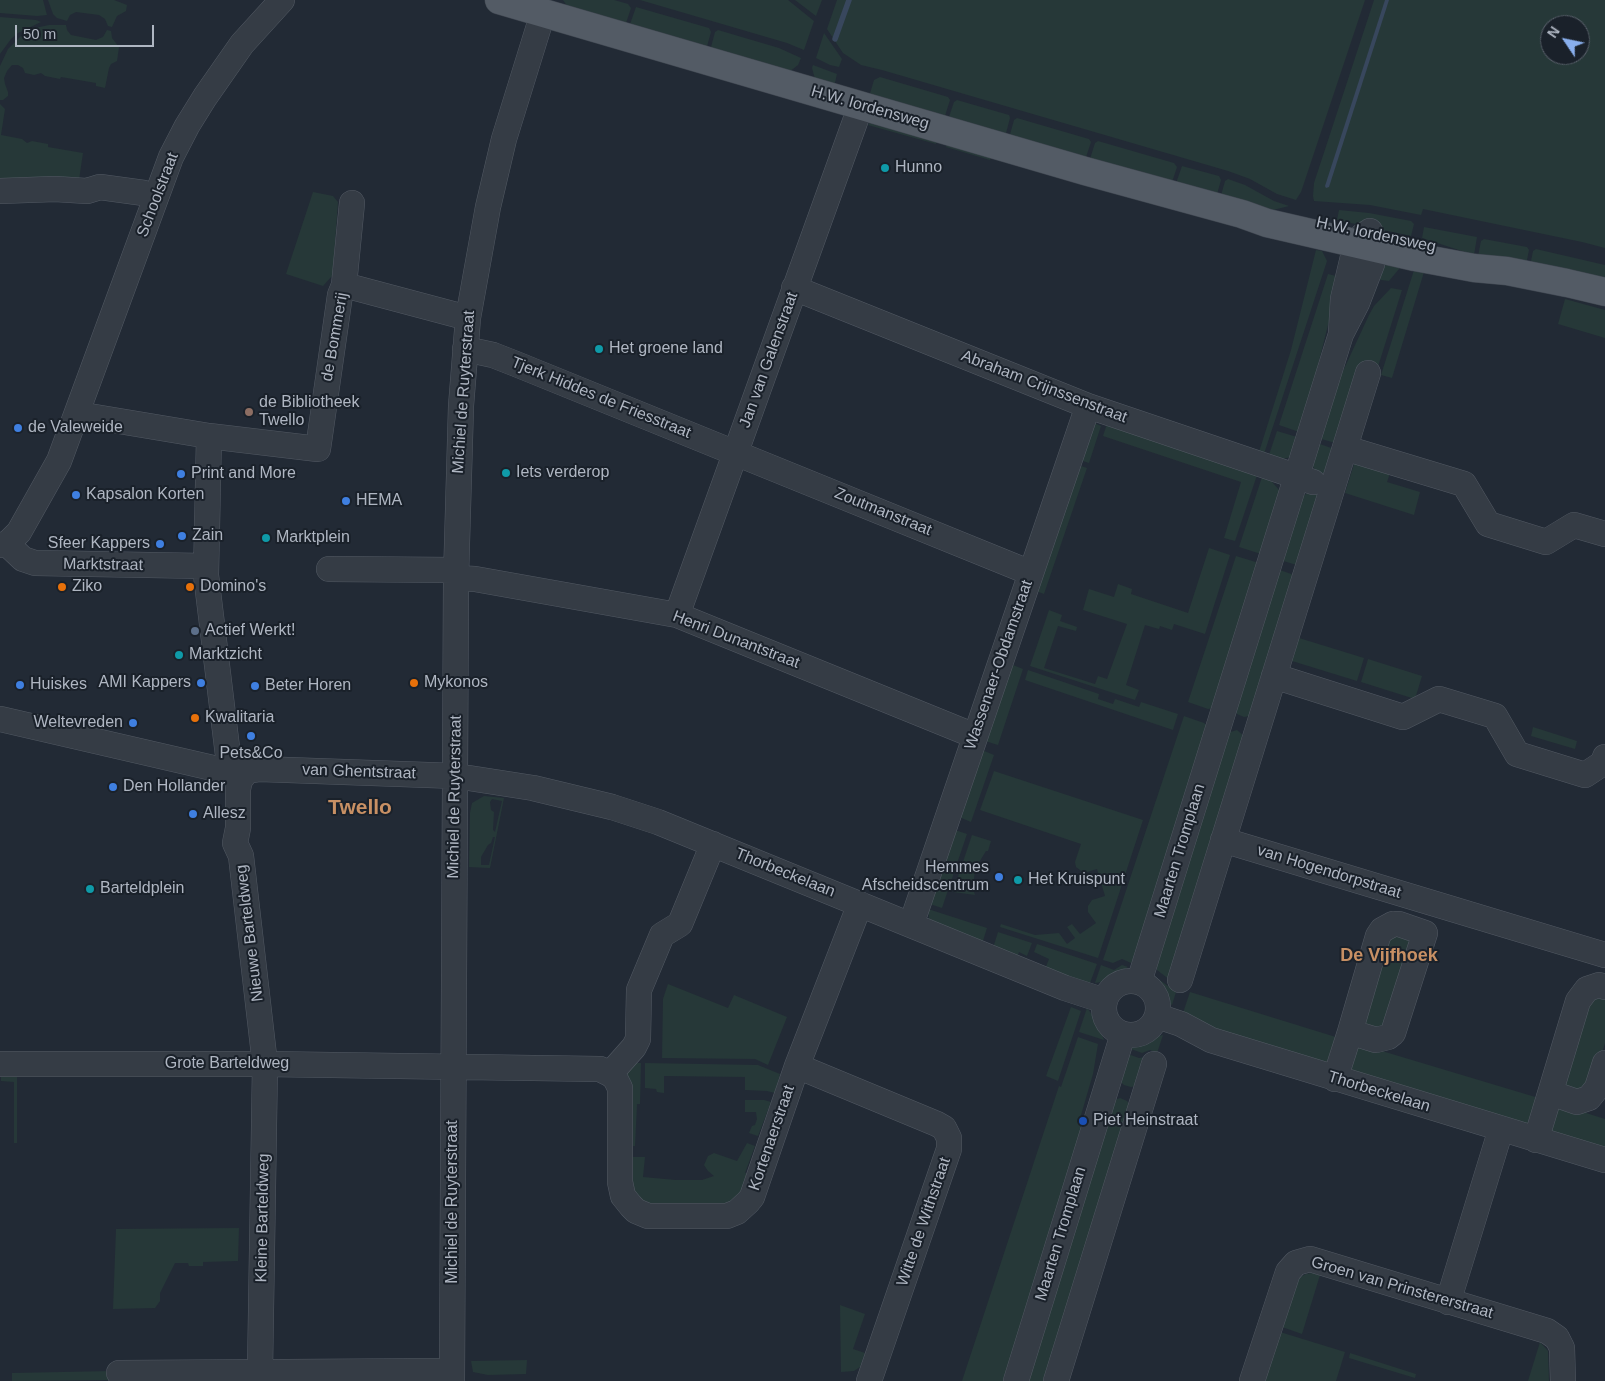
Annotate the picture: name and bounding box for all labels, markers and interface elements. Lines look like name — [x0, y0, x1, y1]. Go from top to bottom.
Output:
scale bar — [18, 15, 156, 47]
north arrow — [1540, 15, 1590, 65]
text: N — [1544, 24, 1563, 41]
text: 50 m — [23, 25, 56, 42]
street label: H.W. Iordensweg — [809, 82, 931, 134]
street label: Schoolstraat — [133, 150, 183, 240]
place label: Hunno — [895, 158, 942, 178]
marker: Hunno — [879, 162, 891, 174]
street label: H.W. Iordensweg — [1314, 213, 1438, 257]
street label: Jan van Galenstraat — [735, 289, 803, 431]
street label: de Bommerij — [318, 291, 352, 383]
street label: Michiel de Ruyterstraat — [449, 310, 479, 474]
place label: Het groene land — [609, 339, 723, 359]
marker: Het groene land — [593, 343, 605, 355]
street label: Abraham Crijnssenstraat — [958, 346, 1130, 428]
street label: Tjerk Hiddes de Friesstraat — [508, 353, 694, 443]
place label: de Bibliotheek Twello — [259, 393, 360, 431]
marker: de Bibliotheek Twello — [243, 406, 255, 418]
place label: de Valeweide — [28, 418, 123, 438]
marker: de Valeweide — [12, 422, 24, 434]
place label: Iets verderop — [516, 463, 609, 483]
place label: Print and More — [191, 464, 296, 484]
marker: Iets verderop — [500, 467, 512, 479]
marker: Print and More — [175, 468, 187, 480]
street label: Zoutmanstraat — [832, 484, 934, 540]
place label: Kapsalon Korten — [86, 485, 204, 505]
marker: Kapsalon Korten — [70, 489, 82, 501]
place label: HEMA — [356, 491, 402, 511]
marker: HEMA — [340, 495, 352, 507]
place label: Zain — [192, 526, 223, 546]
place label: Marktplein — [276, 528, 350, 548]
marker: Zain — [176, 530, 188, 542]
marker: Marktplein — [260, 532, 272, 544]
place label: Sfeer Kappers — [48, 534, 150, 554]
marker: Sfeer Kappers — [154, 538, 166, 550]
street label: Marktstraat — [63, 555, 143, 575]
place label: Ziko — [72, 577, 102, 597]
place label: Domino's — [200, 577, 266, 597]
street label: Wassenaer-Obdamstraat — [961, 578, 1037, 752]
marker: Ziko — [56, 581, 68, 593]
marker: Domino's — [184, 581, 196, 593]
street label: Henri Dunantstraat — [670, 607, 802, 673]
place label: Actief Werkt! — [205, 621, 295, 641]
marker: Actief Werkt! — [189, 625, 201, 637]
place label: Marktzicht — [189, 645, 262, 665]
marker: Marktzicht — [173, 649, 185, 661]
place label: AMI Kappers — [99, 673, 191, 693]
place label: Mykonos — [424, 673, 488, 693]
place label: Huiskes — [30, 675, 87, 695]
place label: Beter Horen — [265, 676, 351, 696]
marker: AMI Kappers — [195, 677, 207, 689]
marker: Mykonos — [408, 677, 420, 689]
marker: Huiskes — [14, 679, 26, 691]
marker: Beter Horen — [249, 680, 261, 692]
place label: Kwalitaria — [205, 708, 274, 728]
marker: Kwalitaria — [189, 712, 201, 724]
place label: Weltevreden — [33, 713, 123, 733]
street label: Michiel de Ruyterstraat — [444, 715, 466, 879]
marker: Weltevreden — [127, 717, 139, 729]
marker: Pets&Co — [245, 730, 257, 742]
place label: Pets&Co — [219, 744, 283, 764]
street label: van Ghentstraat — [302, 760, 416, 784]
place label: Den Hollander — [123, 777, 225, 797]
marker: Den Hollander — [107, 781, 119, 793]
street label: Maarten Tromplaan — [1150, 782, 1210, 920]
district label: Twello — [328, 795, 392, 821]
place label: Allesz — [203, 804, 246, 824]
marker: Allesz — [187, 808, 199, 820]
street label: van Hogendorpstraat — [1255, 841, 1403, 903]
street label: Thorbeckelaan — [732, 844, 838, 902]
place label: Hemmes Afscheidscentrum — [862, 858, 989, 896]
street label: Nieuwe Barteldweg — [232, 863, 268, 1003]
place label: Het Kruispunt — [1028, 870, 1125, 890]
marker: Hemmes Afscheidscentrum — [993, 871, 1005, 883]
marker: Het Kruispunt — [1012, 874, 1024, 886]
place label: Barteldplein — [100, 879, 185, 899]
marker: Barteldplein — [84, 883, 96, 895]
district label: De Vijfhoek — [1340, 945, 1438, 967]
street label: Grote Barteldweg — [165, 1054, 289, 1074]
street label: Thorbeckelaan — [1326, 1067, 1432, 1117]
street label: Kortenaerstraat — [745, 1083, 799, 1193]
place label: Piet Heinstraat — [1093, 1111, 1198, 1131]
marker: Piet Heinstraat — [1077, 1115, 1089, 1127]
street label: Michiel de Ruyterstraat — [443, 1120, 463, 1284]
street label: Kleine Barteldweg — [252, 1153, 274, 1283]
street label: Witte de Withstraat — [893, 1155, 955, 1289]
street label: Maarten Tromplaan — [1031, 1165, 1091, 1303]
street label: Groen van Prinstererstraat — [1309, 1253, 1495, 1323]

